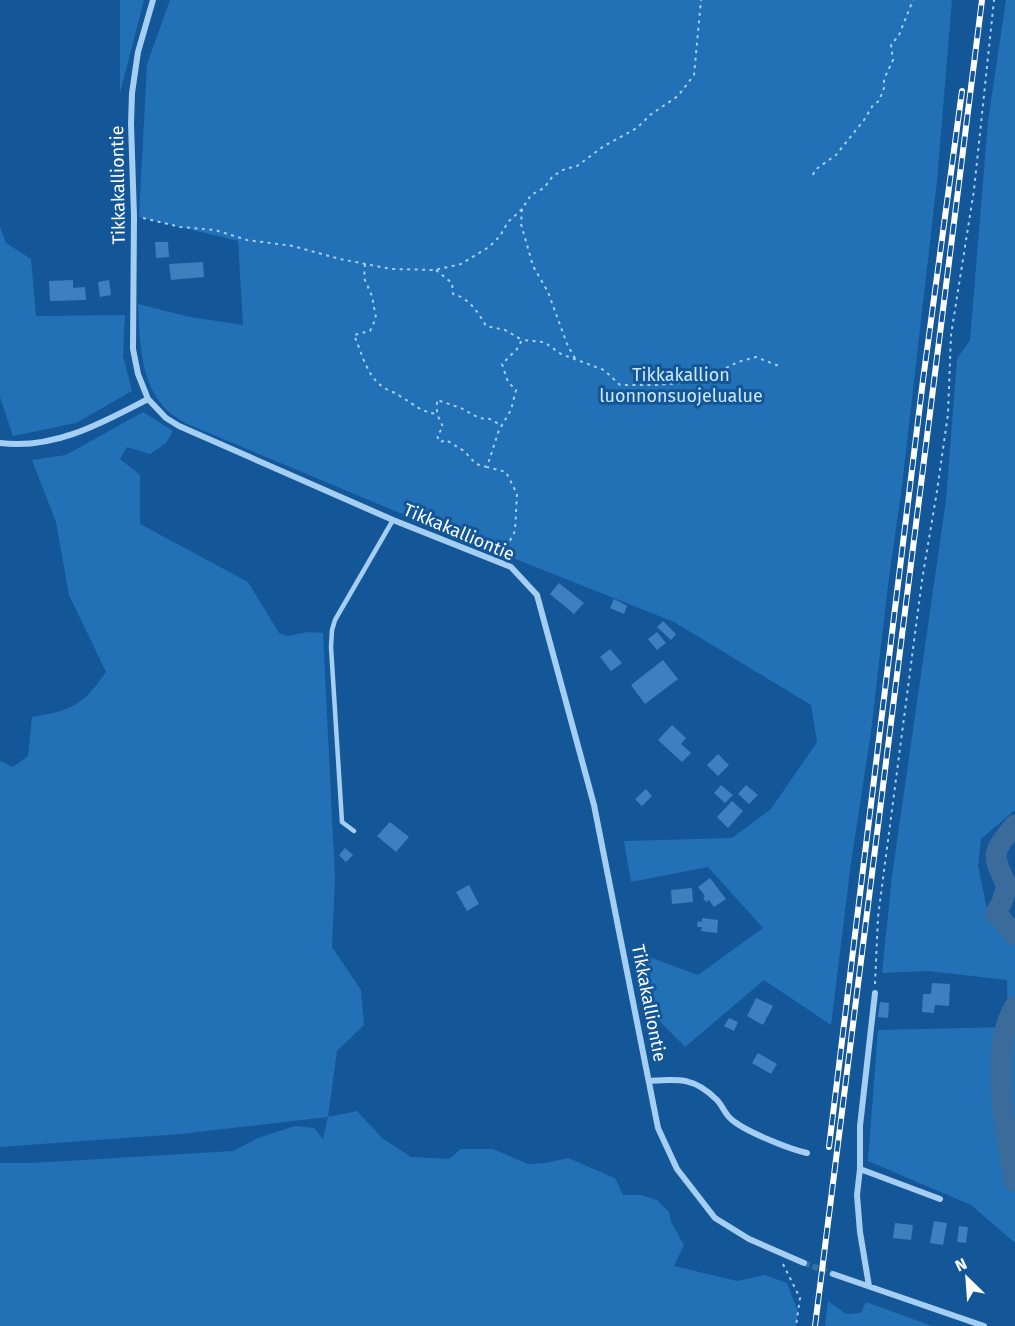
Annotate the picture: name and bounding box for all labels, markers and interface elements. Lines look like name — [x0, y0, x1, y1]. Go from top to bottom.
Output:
street label: Tikkakalliontie — [106, 125, 130, 245]
park label: Tikkakallion luonnonsuojelualue — [599, 364, 763, 407]
street label: Tikkakalliontie — [400, 499, 518, 565]
street label: Tikkakalliontie — [627, 943, 671, 1063]
north arrow — [937, 1248, 997, 1308]
text: N — [952, 1254, 970, 1276]

